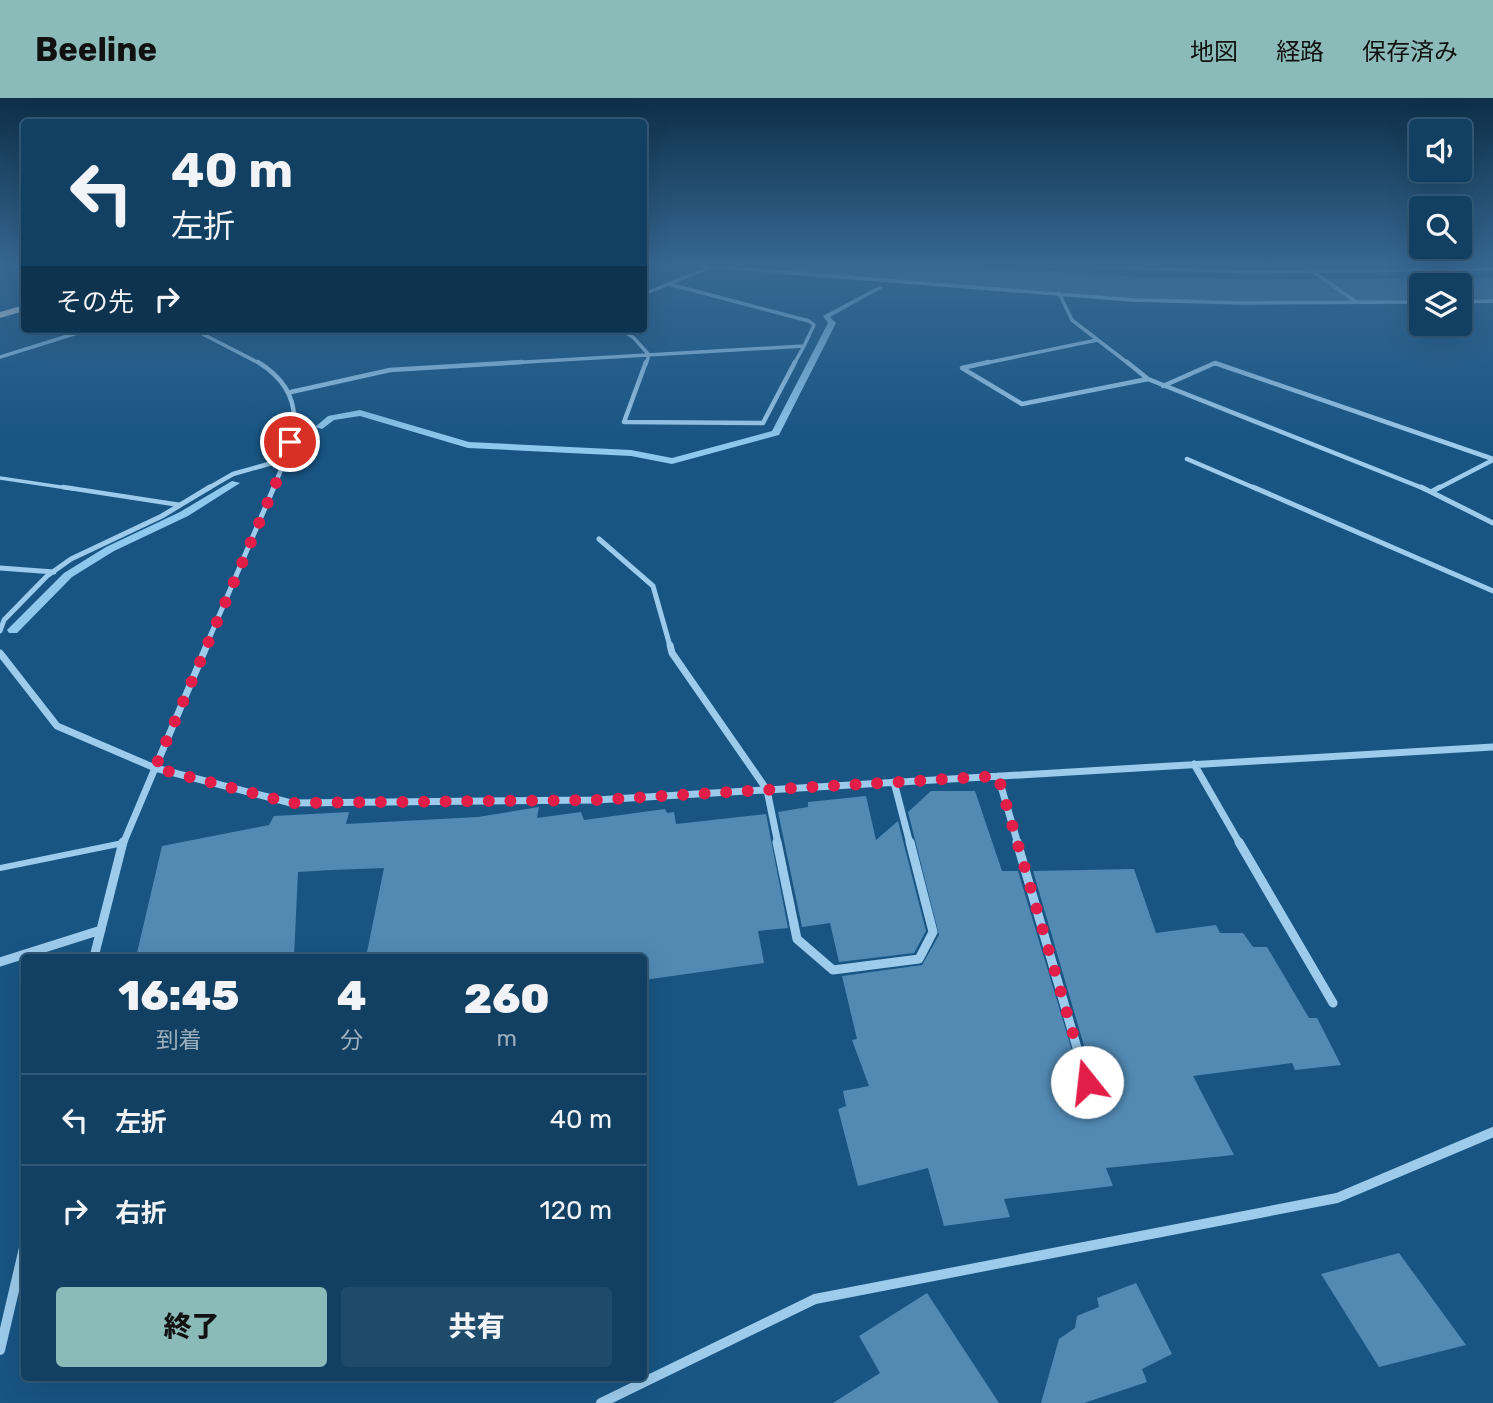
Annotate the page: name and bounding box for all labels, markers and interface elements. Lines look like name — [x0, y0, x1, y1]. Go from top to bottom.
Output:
text: Beeline — [35, 30, 157, 69]
text: 地図 — [1190, 38, 1238, 66]
text: 経路 — [1276, 38, 1324, 66]
text: 保存済み — [1362, 38, 1458, 66]
map controls — [1409, 119, 1472, 336]
button: sound — [1409, 119, 1472, 182]
text: 40 m — [171, 141, 293, 199]
icon: left — [56, 147, 147, 238]
button: search — [1409, 196, 1472, 259]
text: 左折 — [171, 207, 235, 245]
button: layers — [1409, 273, 1472, 336]
icon: right — [148, 280, 186, 318]
text: その先 — [56, 287, 134, 318]
pin — [260, 412, 320, 472]
icon: arrive — [271, 423, 309, 461]
text: 16:45 — [118, 971, 239, 1021]
text: 4 — [337, 971, 366, 1021]
text: 260 — [464, 974, 550, 1024]
text: m — [496, 1024, 517, 1052]
text: 到着 — [156, 1026, 202, 1054]
text: 分 — [340, 1026, 363, 1054]
position arrow — [1050, 1045, 1124, 1119]
icon: left — [56, 1101, 94, 1139]
text: 40 m — [550, 1104, 612, 1135]
text: 左折 — [115, 1107, 167, 1138]
icon: right — [56, 1192, 94, 1230]
text: 120 m — [540, 1195, 612, 1226]
text: 右折 — [115, 1198, 167, 1229]
button: 終了 — [56, 1287, 327, 1367]
button: 共有 — [341, 1287, 612, 1367]

